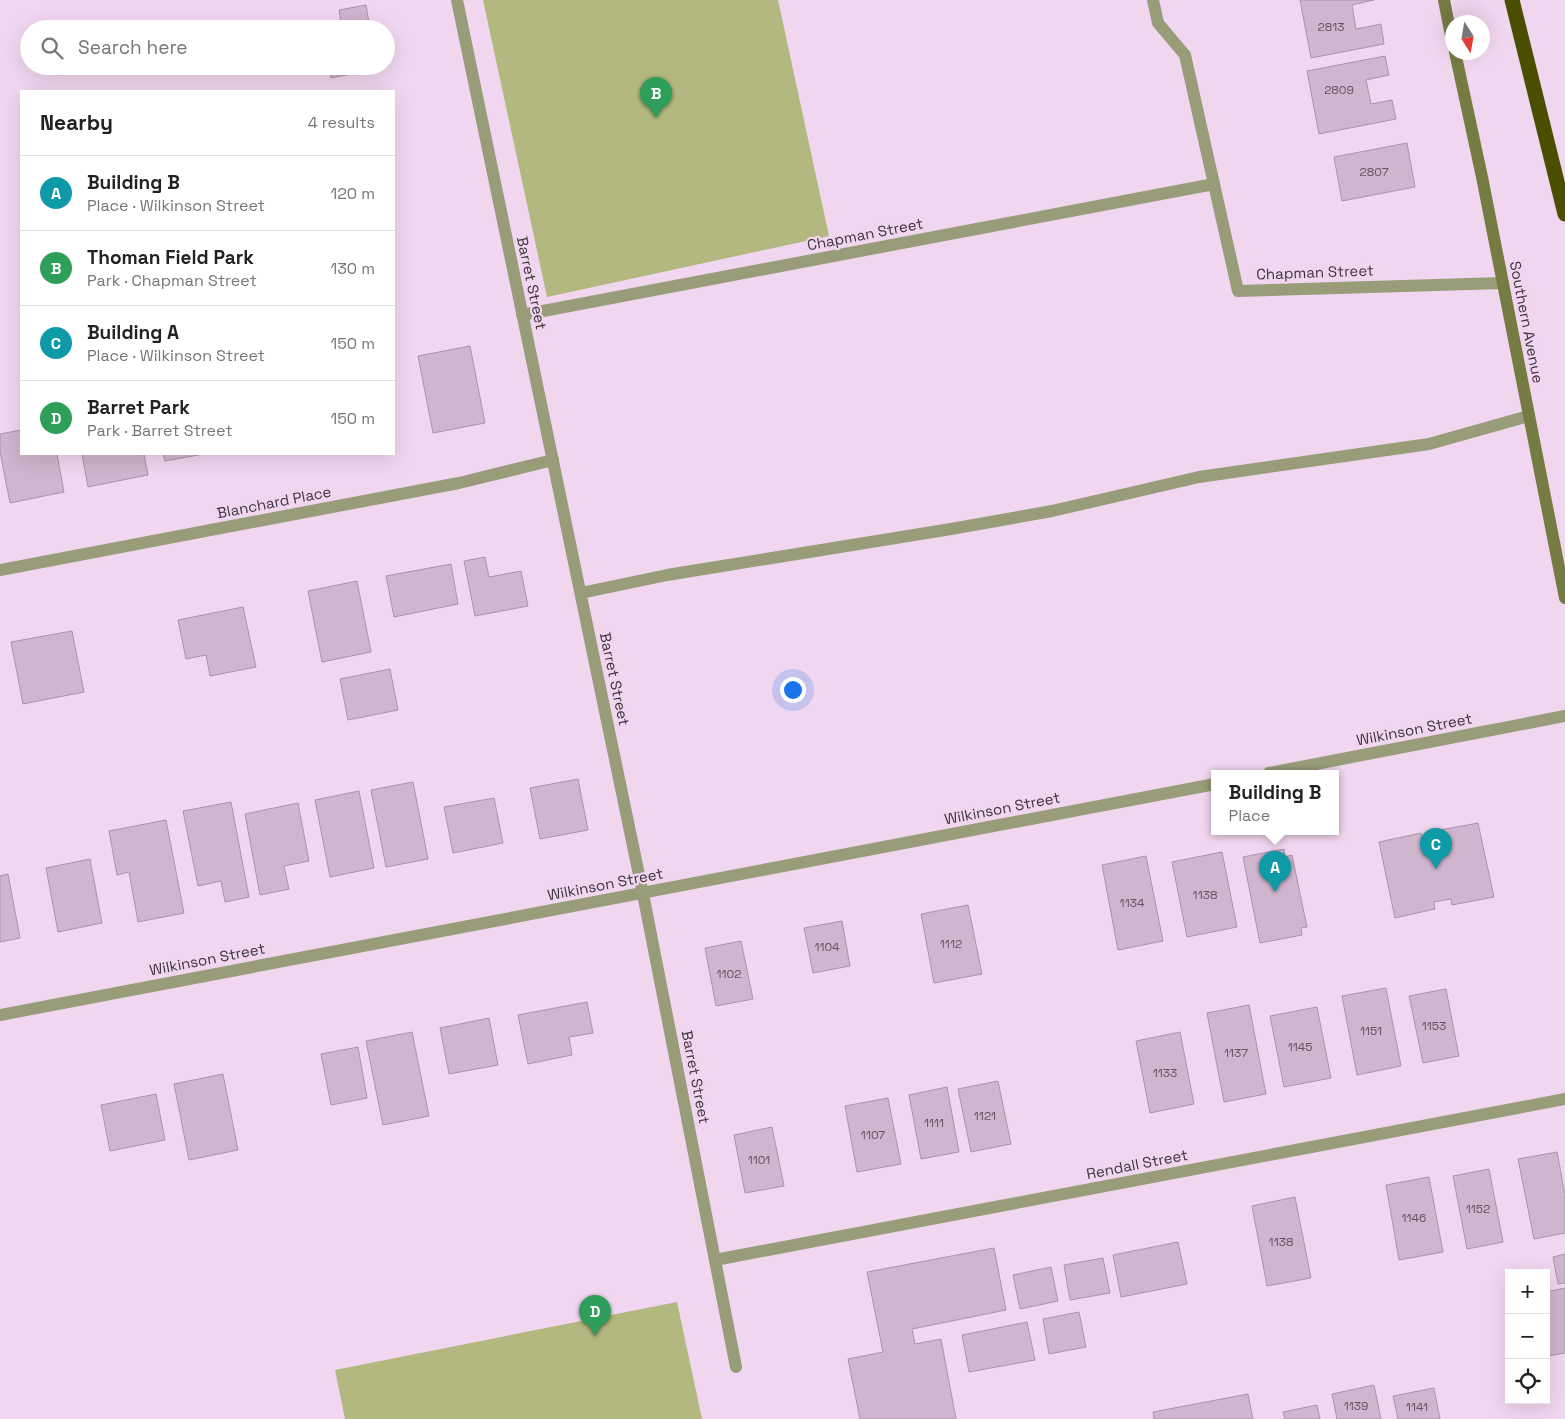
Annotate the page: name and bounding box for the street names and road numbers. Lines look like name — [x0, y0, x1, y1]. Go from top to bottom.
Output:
street label: Chapman Street — [806, 213, 925, 255]
street label: Barret Street — [513, 235, 551, 331]
street label: Southern Avenue — [1506, 259, 1548, 385]
street label: Chapman Street — [1256, 260, 1374, 284]
street label: Blanchard Place — [215, 482, 333, 522]
street label: Barret Street — [596, 631, 634, 727]
street label: Wilkinson Street — [1355, 708, 1474, 750]
street label: Wilkinson Street — [943, 787, 1062, 829]
street label: Wilkinson Street — [546, 863, 665, 905]
street label: Wilkinson Street — [148, 938, 267, 980]
street label: Barret Street — [678, 1029, 714, 1125]
street label: Rendall Street — [1085, 1145, 1189, 1183]

